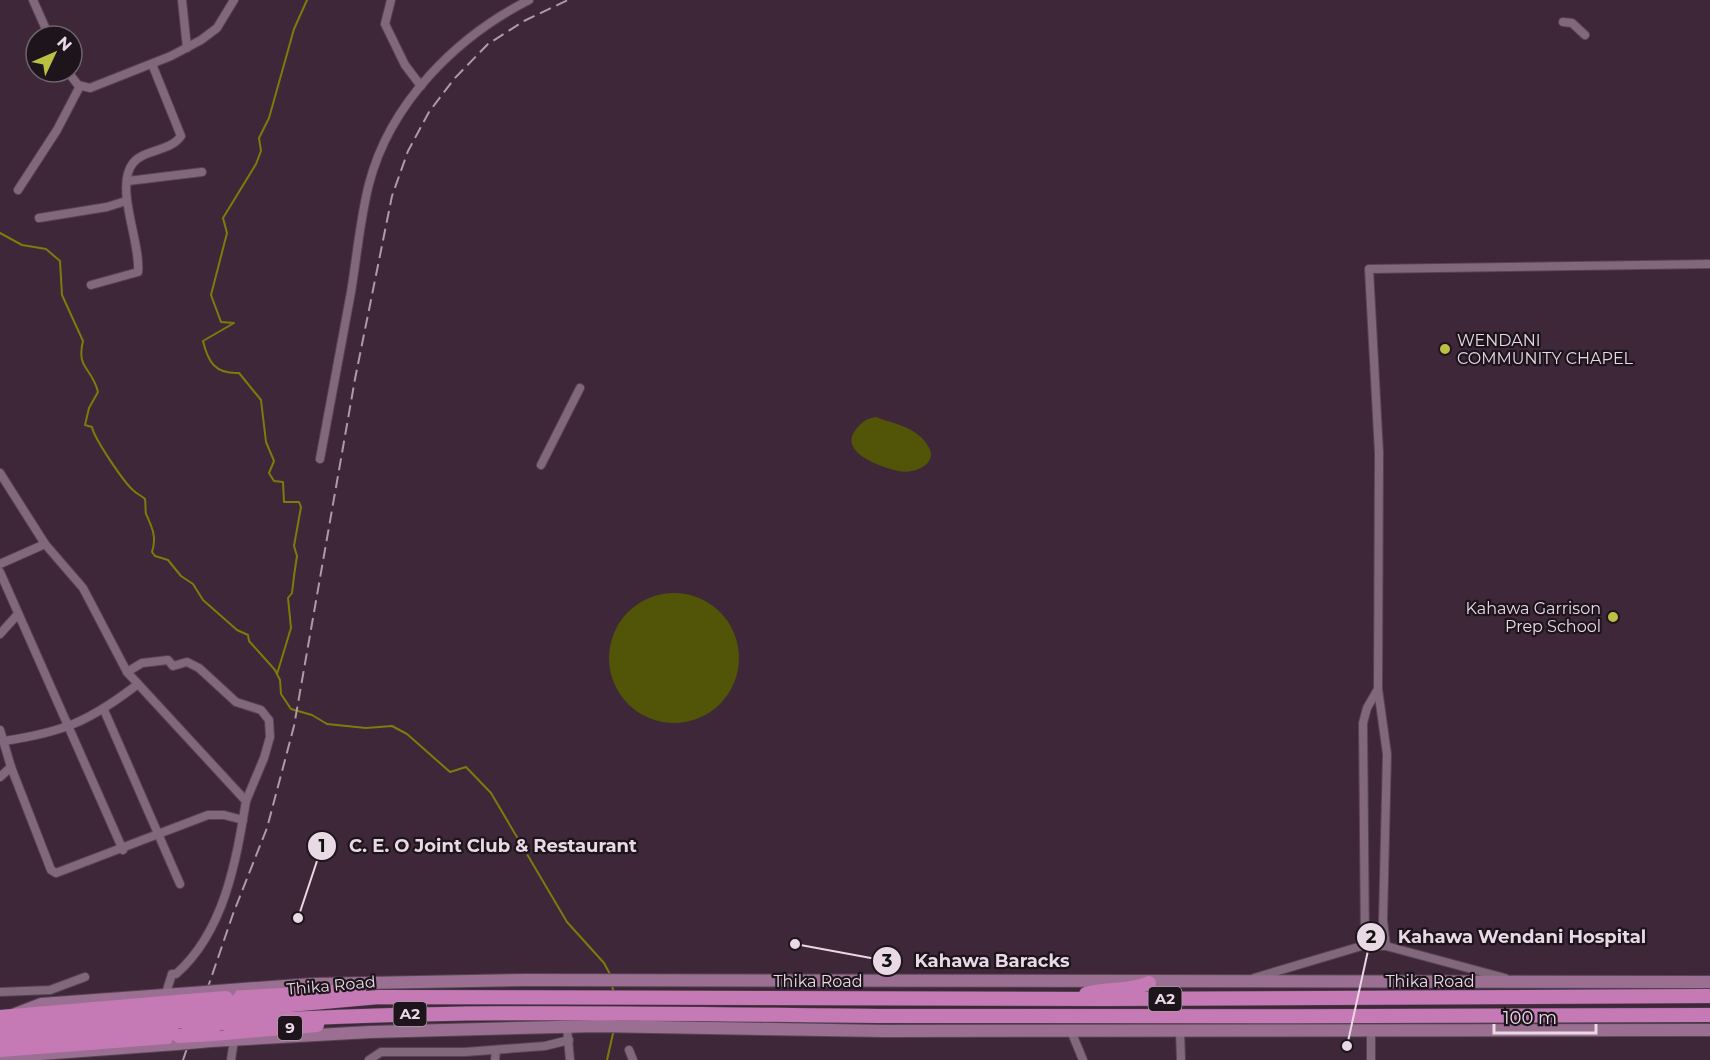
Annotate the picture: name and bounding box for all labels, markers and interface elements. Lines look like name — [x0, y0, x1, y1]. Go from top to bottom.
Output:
north arrow — [24, 24, 84, 84]
text: N — [53, 33, 76, 55]
place label: WENDANI COMMUNITY CHAPEL — [1457, 331, 1634, 368]
marker: WENDANI COMMUNITY CHAPEL — [1438, 342, 1452, 356]
place label: Kahawa Garrison Prep School — [1466, 599, 1601, 636]
marker: Kahawa Garrison Prep School — [1606, 610, 1620, 624]
callout: C. E. O Joint Club & Restaurant — [307, 828, 649, 864]
text: 1 — [318, 835, 326, 857]
text: C. E. O Joint Club & Restaurant — [349, 835, 637, 857]
callout: Kahawa Wendani Hospital — [1356, 919, 1658, 955]
text: 2 — [1366, 926, 1377, 948]
text: Kahawa Wendani Hospital — [1398, 926, 1646, 948]
callout: Kahawa Baracks — [872, 943, 1081, 979]
text: 3 — [881, 950, 893, 972]
text: Kahawa Baracks — [915, 950, 1070, 972]
street label: Thika Road — [286, 972, 376, 999]
street label: Thika Road — [773, 972, 863, 991]
street label: Thika Road — [1385, 972, 1475, 991]
road number: A2 — [1148, 987, 1182, 1011]
scale bar — [1494, 997, 1596, 1035]
road number: A2 — [394, 1002, 426, 1026]
text: 100 m — [1503, 1007, 1557, 1029]
road number: 9 — [278, 1016, 302, 1040]

